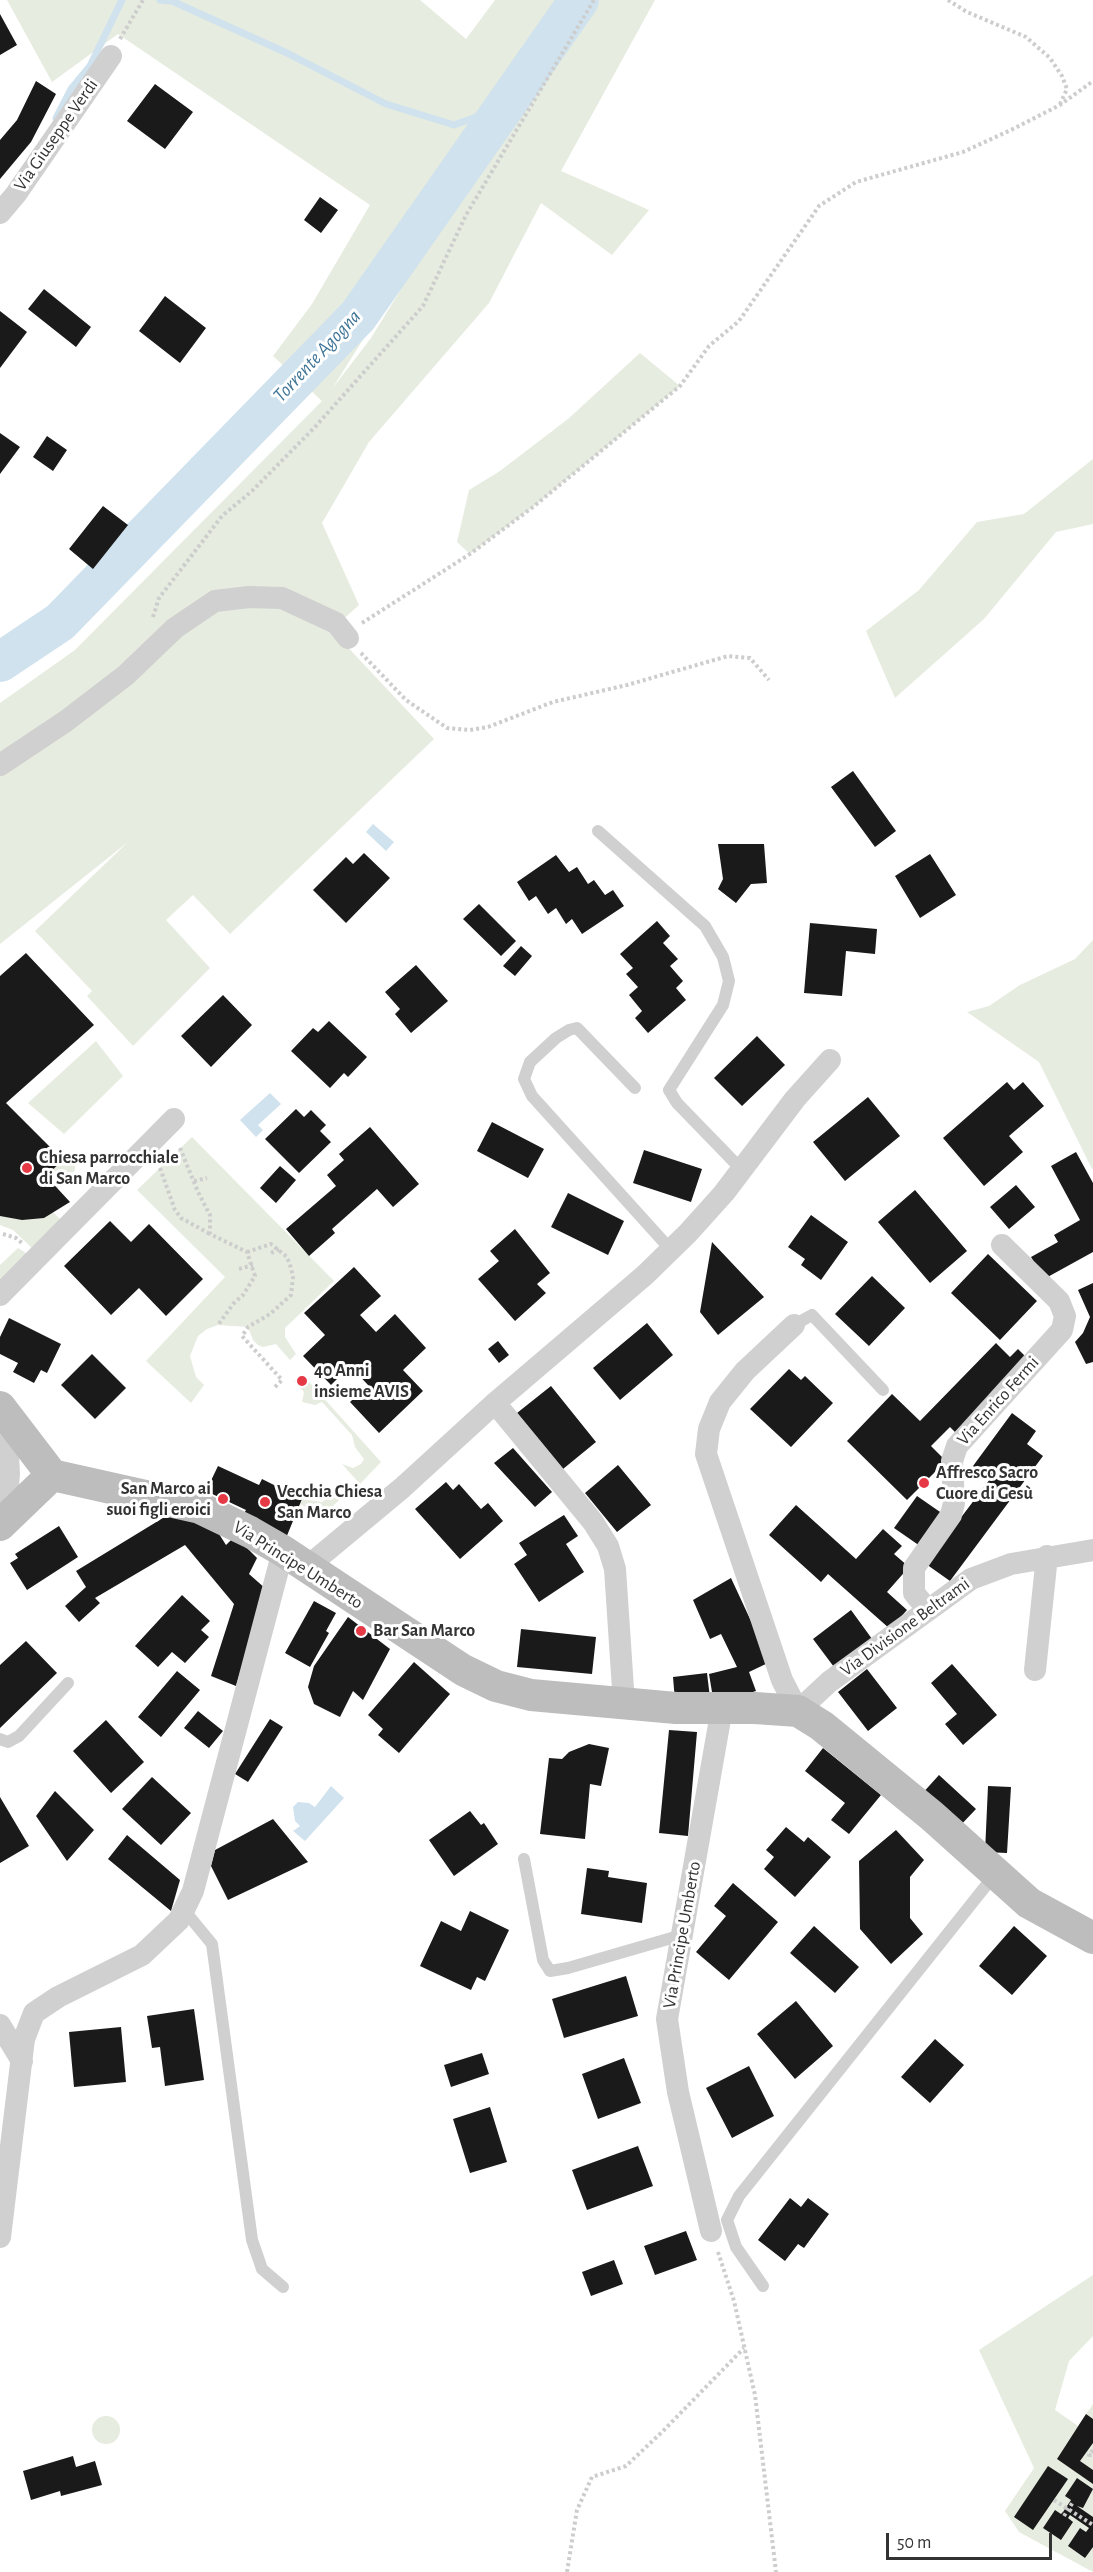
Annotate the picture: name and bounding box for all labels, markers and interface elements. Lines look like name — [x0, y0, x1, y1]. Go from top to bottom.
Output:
street label: Via Giuseppe Verdi — [9, 75, 103, 195]
water label: Torrente Agogna — [268, 305, 366, 407]
place label: Chiesa parrocchiale di San Marco — [39, 1147, 179, 1190]
marker: Chiesa parrocchiale di San Marco — [20, 1161, 34, 1175]
street label: Via Enrico Fermi — [952, 1352, 1044, 1450]
place label: 40 Anni insieme AVIS — [314, 1360, 409, 1402]
marker: 40 Anni insieme AVIS — [295, 1374, 309, 1388]
place label: Affresco Sacro Cuore di Gesù — [936, 1462, 1038, 1504]
marker: Affresco Sacro Cuore di Gesù — [917, 1476, 931, 1490]
place label: San Marco ai suoi figli eroici — [106, 1478, 211, 1520]
place label: Vecchia Chiesa San Marco — [277, 1481, 382, 1524]
marker: San Marco ai suoi figli eroici — [216, 1492, 230, 1506]
marker: Vecchia Chiesa San Marco — [258, 1495, 272, 1509]
street label: Via Principe Umberto — [229, 1516, 367, 1614]
street label: Via Divisione Beltrami — [836, 1573, 974, 1681]
place label: Bar San Marco — [373, 1620, 475, 1642]
marker: Bar San Marco — [354, 1624, 368, 1638]
street label: Via Principe Umberto — [658, 1860, 706, 2010]
scale bar — [889, 2521, 1056, 2559]
text: 50 m — [897, 2534, 931, 2552]

